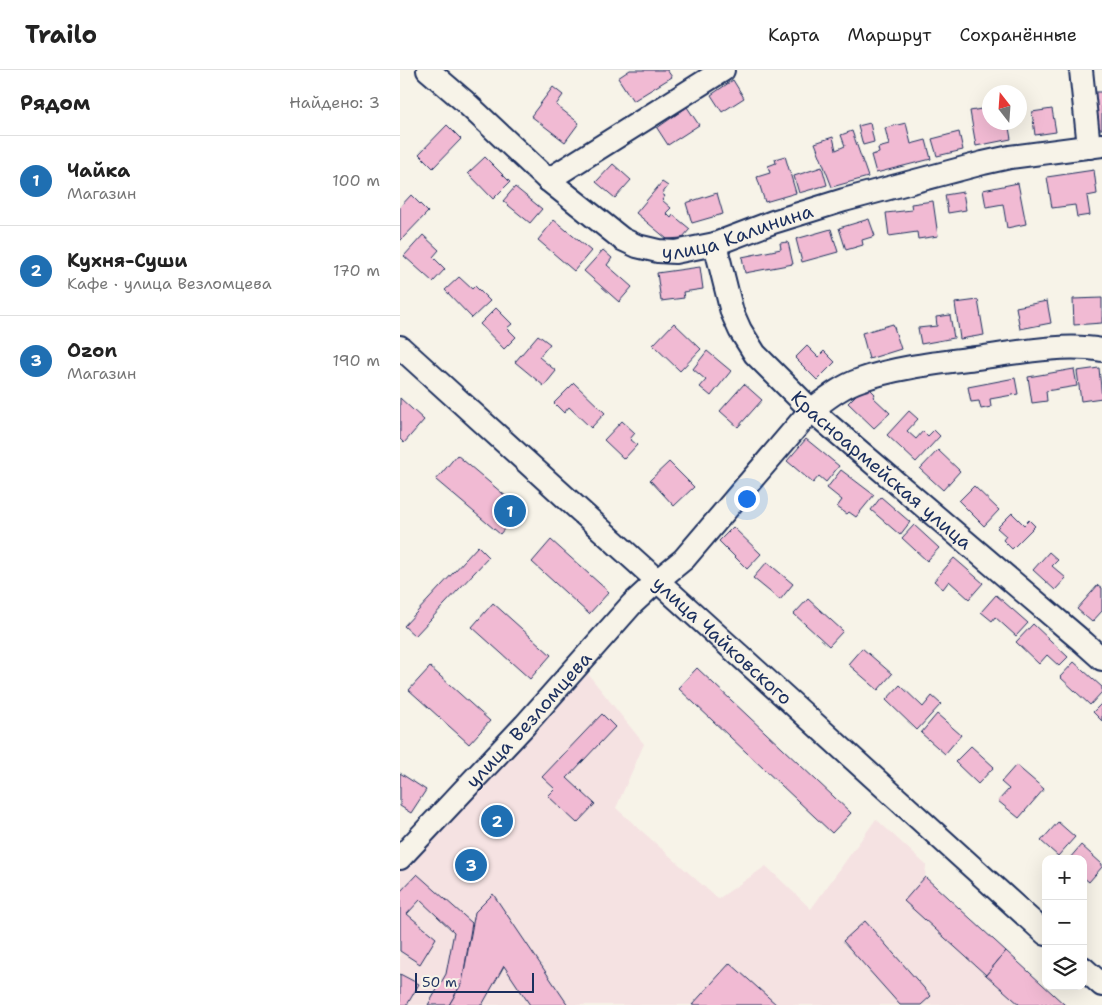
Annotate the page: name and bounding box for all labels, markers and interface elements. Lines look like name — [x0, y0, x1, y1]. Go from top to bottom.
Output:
text: Trailo — [25, 19, 97, 51]
text: Карта — [768, 23, 819, 47]
text: Маршрут — [847, 23, 931, 47]
text: Сохранённые — [959, 23, 1077, 47]
north arrow — [982, 85, 1027, 130]
text: Рядом — [20, 89, 90, 117]
text: Найдено: 3 — [289, 92, 380, 113]
text: Чайка — [67, 158, 130, 183]
text: 1 — [32, 170, 40, 191]
text: 100 m — [332, 170, 380, 191]
text: Магазин — [67, 183, 136, 204]
street label: улица Калинина — [661, 198, 816, 265]
text: Кухня-Суши — [67, 248, 187, 273]
text: 2 — [30, 260, 42, 281]
text: 170 m — [333, 260, 380, 281]
text: Кафе · улица Везломцева — [67, 273, 272, 294]
text: Ozon — [67, 338, 117, 363]
text: 3 — [30, 350, 42, 371]
text: 190 m — [333, 350, 380, 371]
text: Магазин — [67, 363, 136, 384]
street label: Красноармейская улица — [786, 385, 978, 555]
your location — [734, 486, 760, 512]
pin: 1 — [494, 492, 526, 530]
street label: улица Чайковского — [648, 570, 798, 710]
street label: улица Везломцева — [460, 646, 597, 793]
pin: 2 — [481, 802, 513, 840]
pin: 3 — [455, 846, 487, 884]
map controls — [1042, 855, 1087, 990]
button: + — [1042, 855, 1087, 900]
button: − — [1042, 900, 1087, 945]
button: layers — [1042, 945, 1087, 990]
scale bar — [415, 970, 534, 993]
text: 50 m — [422, 973, 457, 991]

